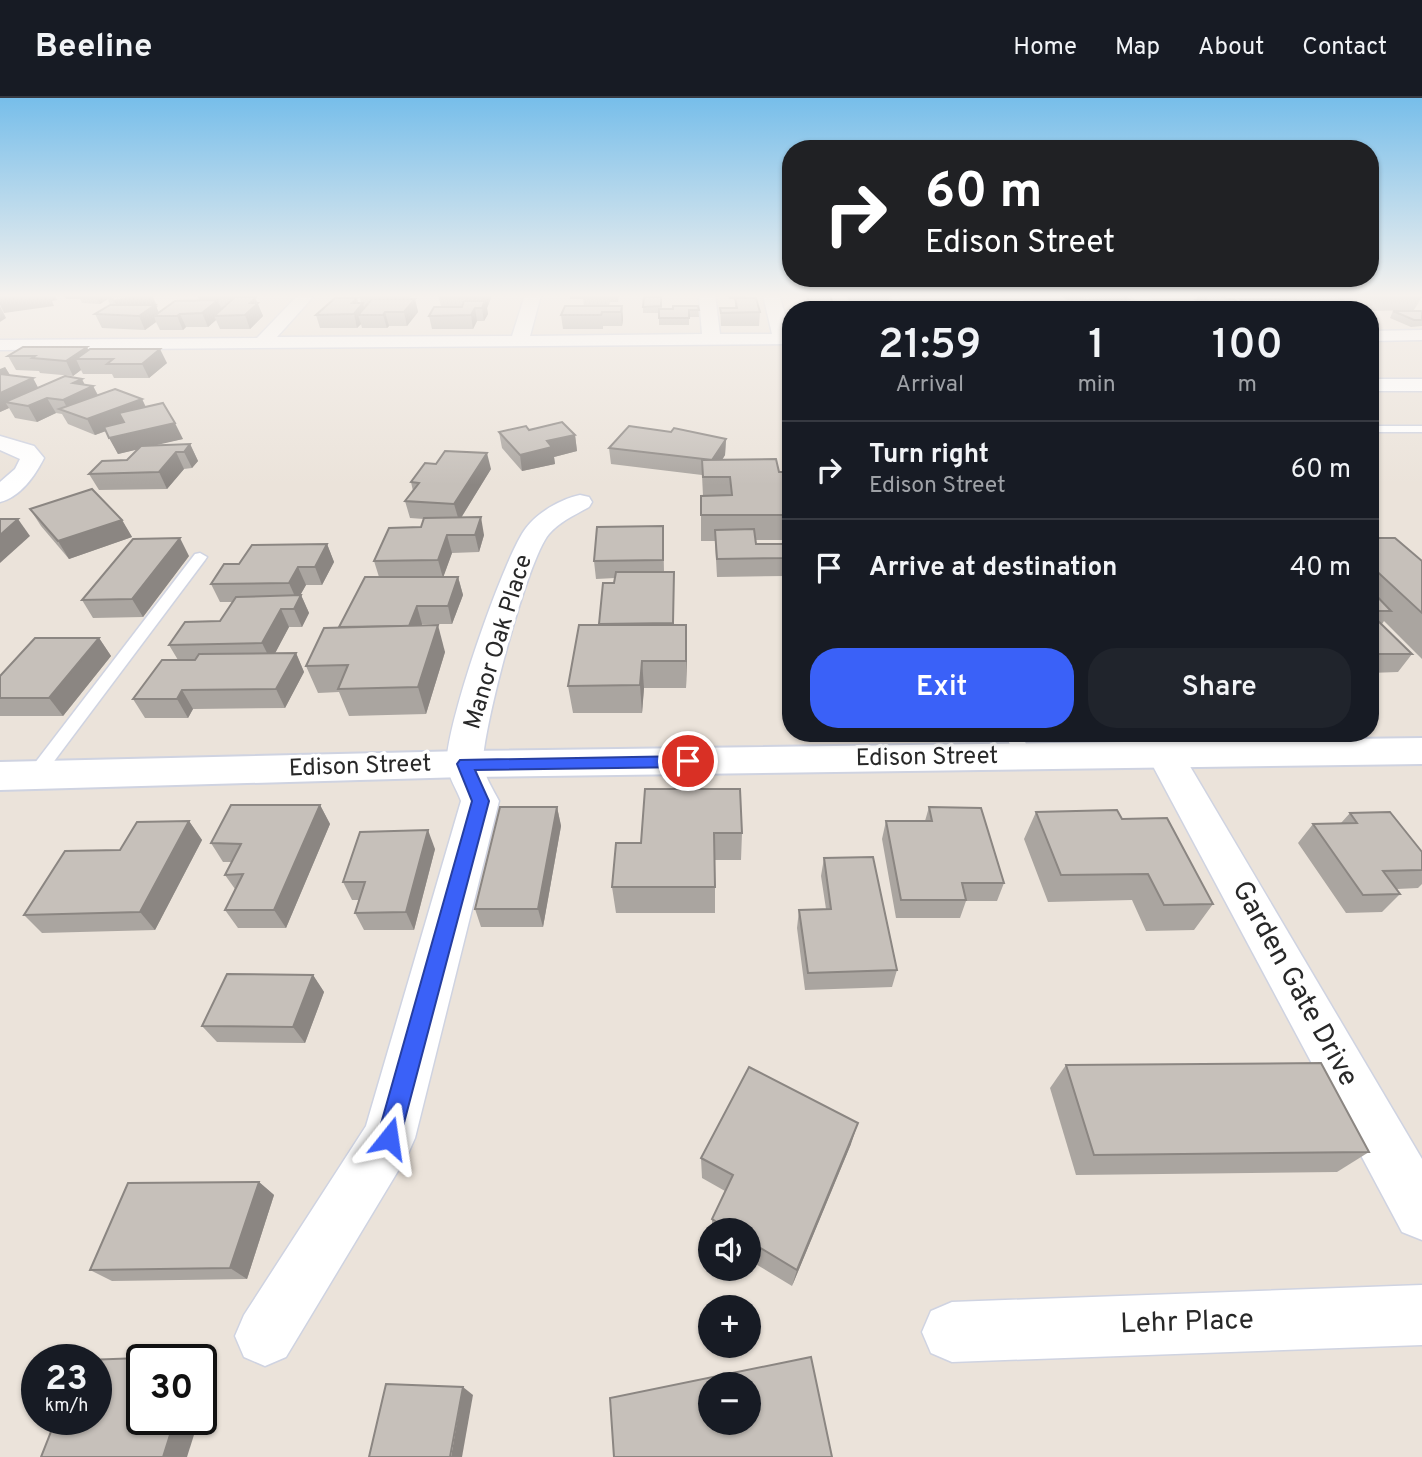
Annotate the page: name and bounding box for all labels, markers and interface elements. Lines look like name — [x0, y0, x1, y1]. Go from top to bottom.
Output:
text: Beeline — [35, 27, 152, 69]
text: Home — [1013, 33, 1077, 63]
text: Map — [1115, 33, 1160, 63]
text: About — [1198, 33, 1264, 63]
text: Contact — [1302, 33, 1387, 63]
text: 60 m — [925, 163, 1043, 225]
icon: right — [810, 168, 901, 259]
text: Edison Street — [925, 224, 1115, 264]
text: 21:59 — [878, 320, 981, 373]
text: 1 — [1088, 320, 1105, 373]
text: 100 — [1212, 320, 1283, 373]
text: Arrival — [895, 371, 964, 400]
text: min — [1077, 371, 1116, 400]
text: m — [1238, 371, 1257, 400]
text: Turn right — [869, 439, 989, 472]
icon: right — [810, 451, 848, 489]
text: 60 m — [1291, 454, 1351, 487]
text: Edison Street — [869, 472, 1006, 501]
icon: arrive — [810, 549, 848, 587]
street label: Manor Oak Place — [458, 551, 540, 733]
text: Arrive at destination — [869, 552, 1117, 585]
text: 40 m — [1290, 552, 1351, 585]
button: Exit — [810, 648, 1074, 728]
button: Share — [1088, 648, 1351, 728]
pin — [658, 731, 718, 791]
icon: arrive — [669, 742, 707, 780]
street label: Edison Street — [855, 742, 999, 774]
street label: Edison Street — [288, 750, 432, 784]
street label: Garden Gate Drive — [1223, 875, 1365, 1093]
position arrow — [352, 1101, 426, 1175]
map controls — [698, 1218, 761, 1435]
button: sound — [698, 1218, 761, 1281]
button: + — [698, 1295, 761, 1358]
street label: Lehr Place — [1120, 1303, 1254, 1343]
speed limit sign: 30 — [126, 1344, 217, 1435]
text: 23 — [45, 1358, 88, 1402]
button: − — [698, 1372, 761, 1435]
text: km/h — [45, 1395, 88, 1418]

